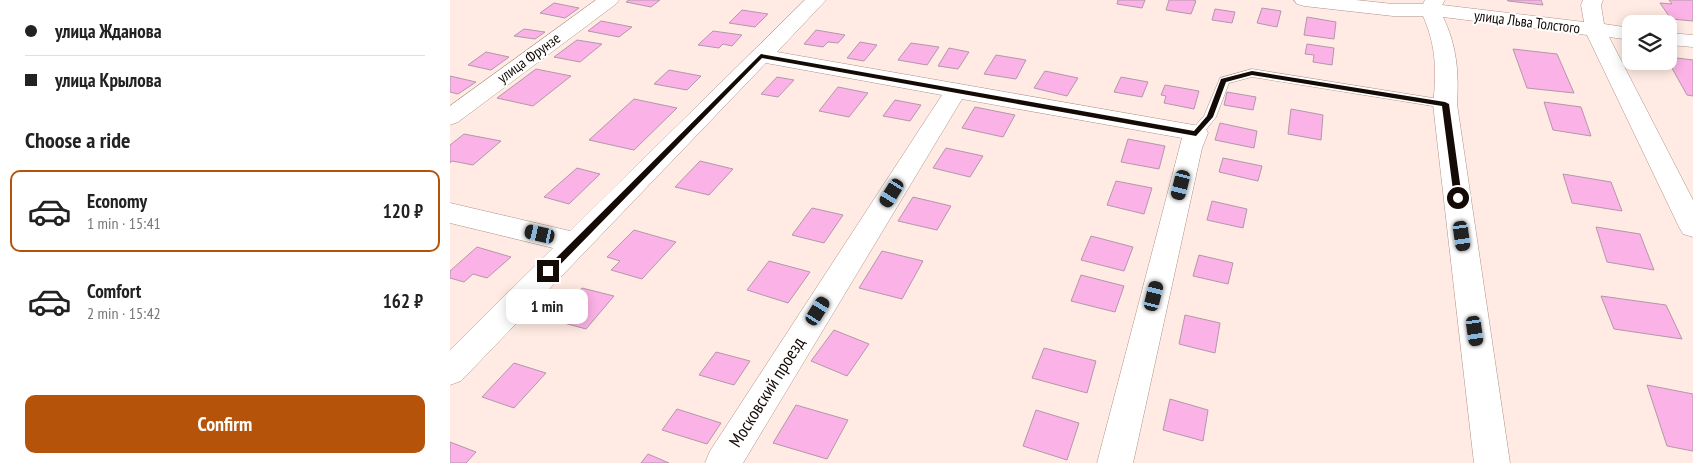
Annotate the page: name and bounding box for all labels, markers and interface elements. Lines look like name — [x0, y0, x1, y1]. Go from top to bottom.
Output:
street label: улица Льва Толстого — [1473, 6, 1581, 37]
map controls — [1622, 15, 1677, 70]
button: layers — [1622, 15, 1677, 70]
text: улица Жданова — [55, 19, 162, 43]
street label: улица Фрунзе — [493, 28, 564, 87]
text: улица Крылова — [55, 68, 162, 92]
text: Choose a ride — [25, 126, 130, 154]
car — [1170, 169, 1191, 201]
car — [877, 176, 906, 210]
route start — [1447, 187, 1469, 209]
icon: car — [27, 189, 72, 234]
text: Economy — [87, 189, 147, 213]
text: 120 ₽ — [383, 199, 423, 223]
text: 1 min · 15:41 — [87, 213, 161, 233]
car — [1452, 220, 1471, 252]
car — [523, 223, 556, 245]
route end — [537, 260, 559, 282]
icon: car — [27, 279, 72, 324]
text: Comfort — [87, 279, 141, 303]
car — [1143, 280, 1164, 312]
callout: 1 min — [507, 288, 589, 324]
text: 162 ₽ — [383, 289, 423, 313]
car — [803, 294, 832, 328]
text: 1 min — [531, 296, 563, 316]
text: 2 min · 15:42 — [87, 303, 161, 323]
car — [1465, 315, 1484, 347]
street label: Московский проезд — [724, 332, 810, 451]
button: Confirm — [25, 395, 425, 453]

